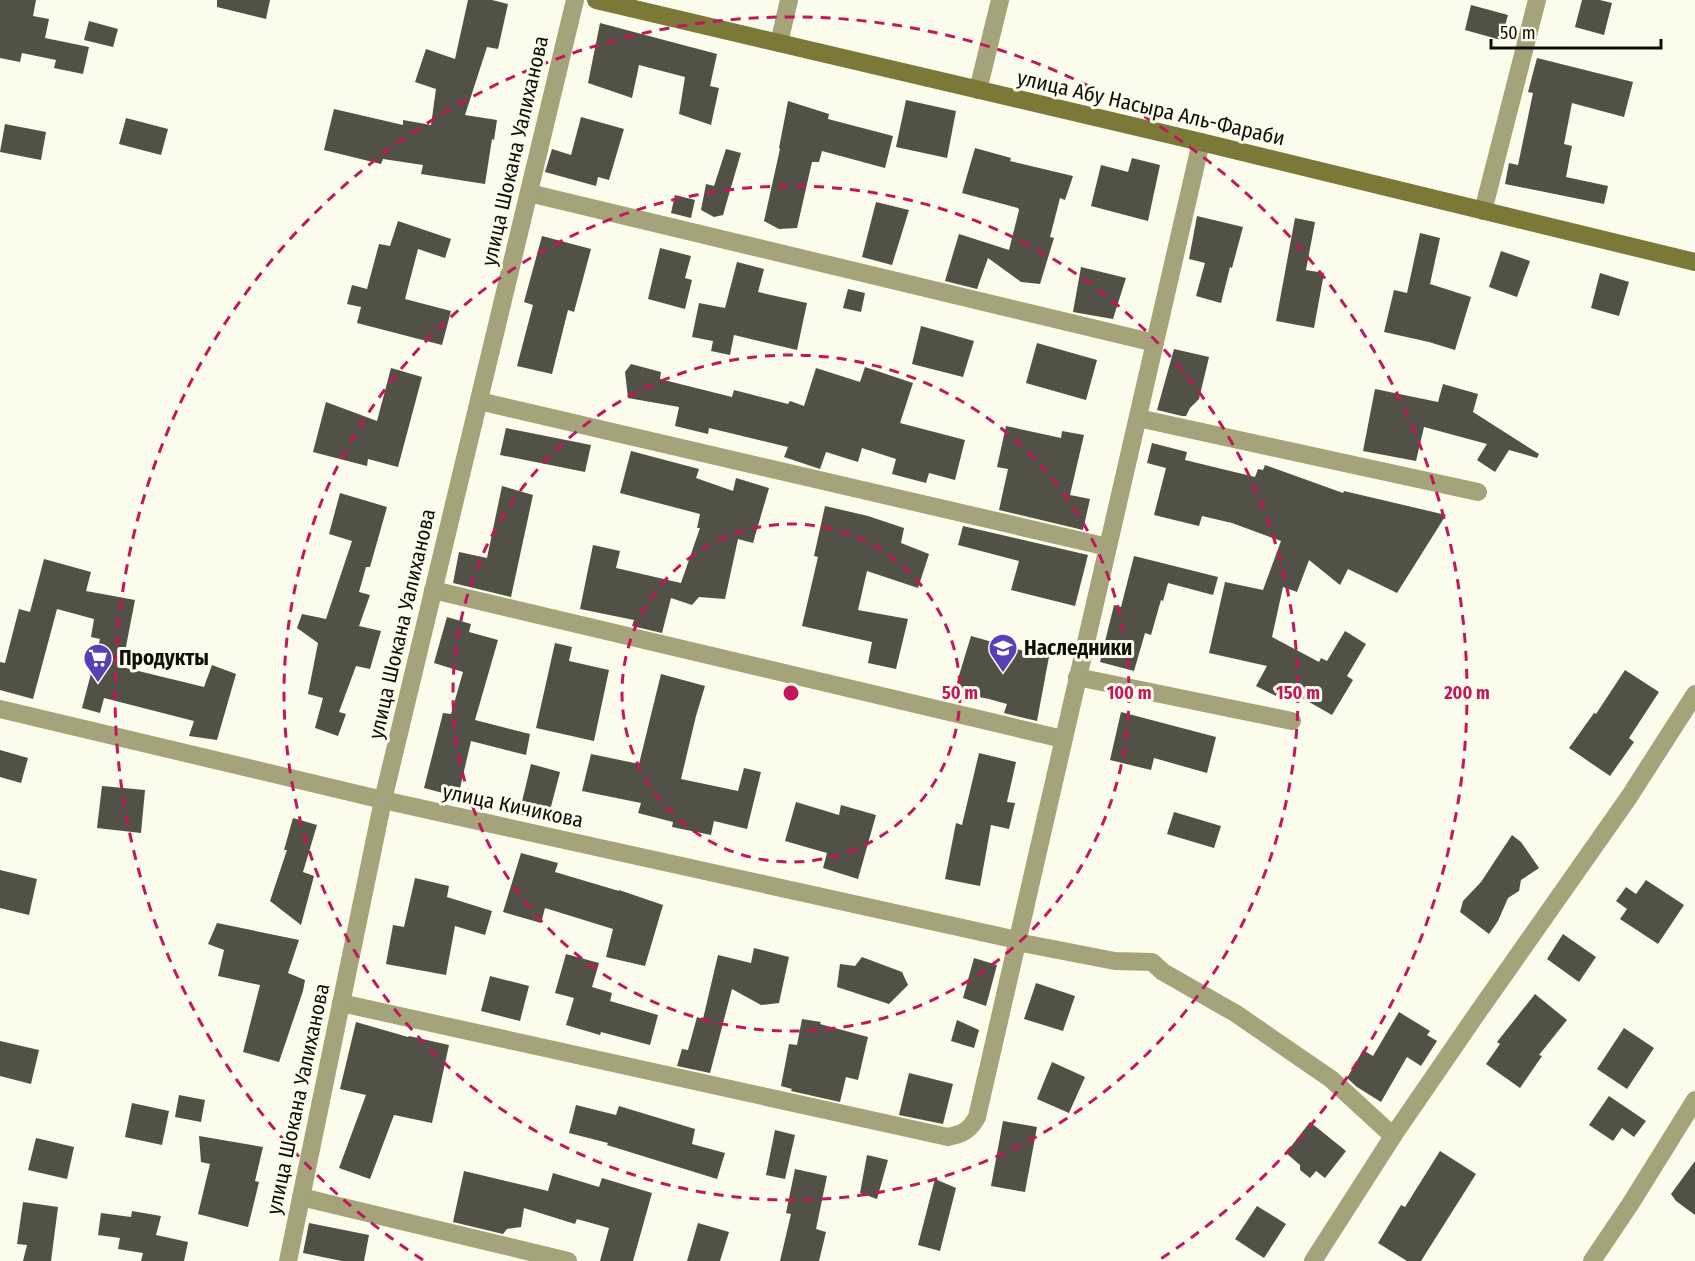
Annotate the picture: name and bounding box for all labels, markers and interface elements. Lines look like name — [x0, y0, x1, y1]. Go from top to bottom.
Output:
scale bar — [1491, 12, 1660, 50]
text: 50 m — [1500, 22, 1536, 44]
street label: улица Шокана Уалиханова — [476, 33, 554, 269]
street label: улица Абу Насыра Аль-Фараби — [1015, 65, 1287, 151]
street label: улица Шокана Уалиханова — [363, 506, 441, 742]
school or university icon: Наследники — [987, 632, 1019, 674]
place label: Наследники — [1024, 635, 1132, 661]
supermarket icon: Продукты — [82, 642, 114, 684]
place label: Продукты — [119, 645, 209, 671]
text: 50 m — [942, 682, 978, 704]
text: 100 m — [1107, 682, 1151, 704]
text: 150 m — [1276, 682, 1320, 704]
text: 200 m — [1443, 682, 1490, 704]
centre of rings — [781, 683, 801, 703]
street label: улица Кичикова — [440, 778, 586, 834]
street label: улица Шокана Уалиханова — [261, 981, 335, 1217]

